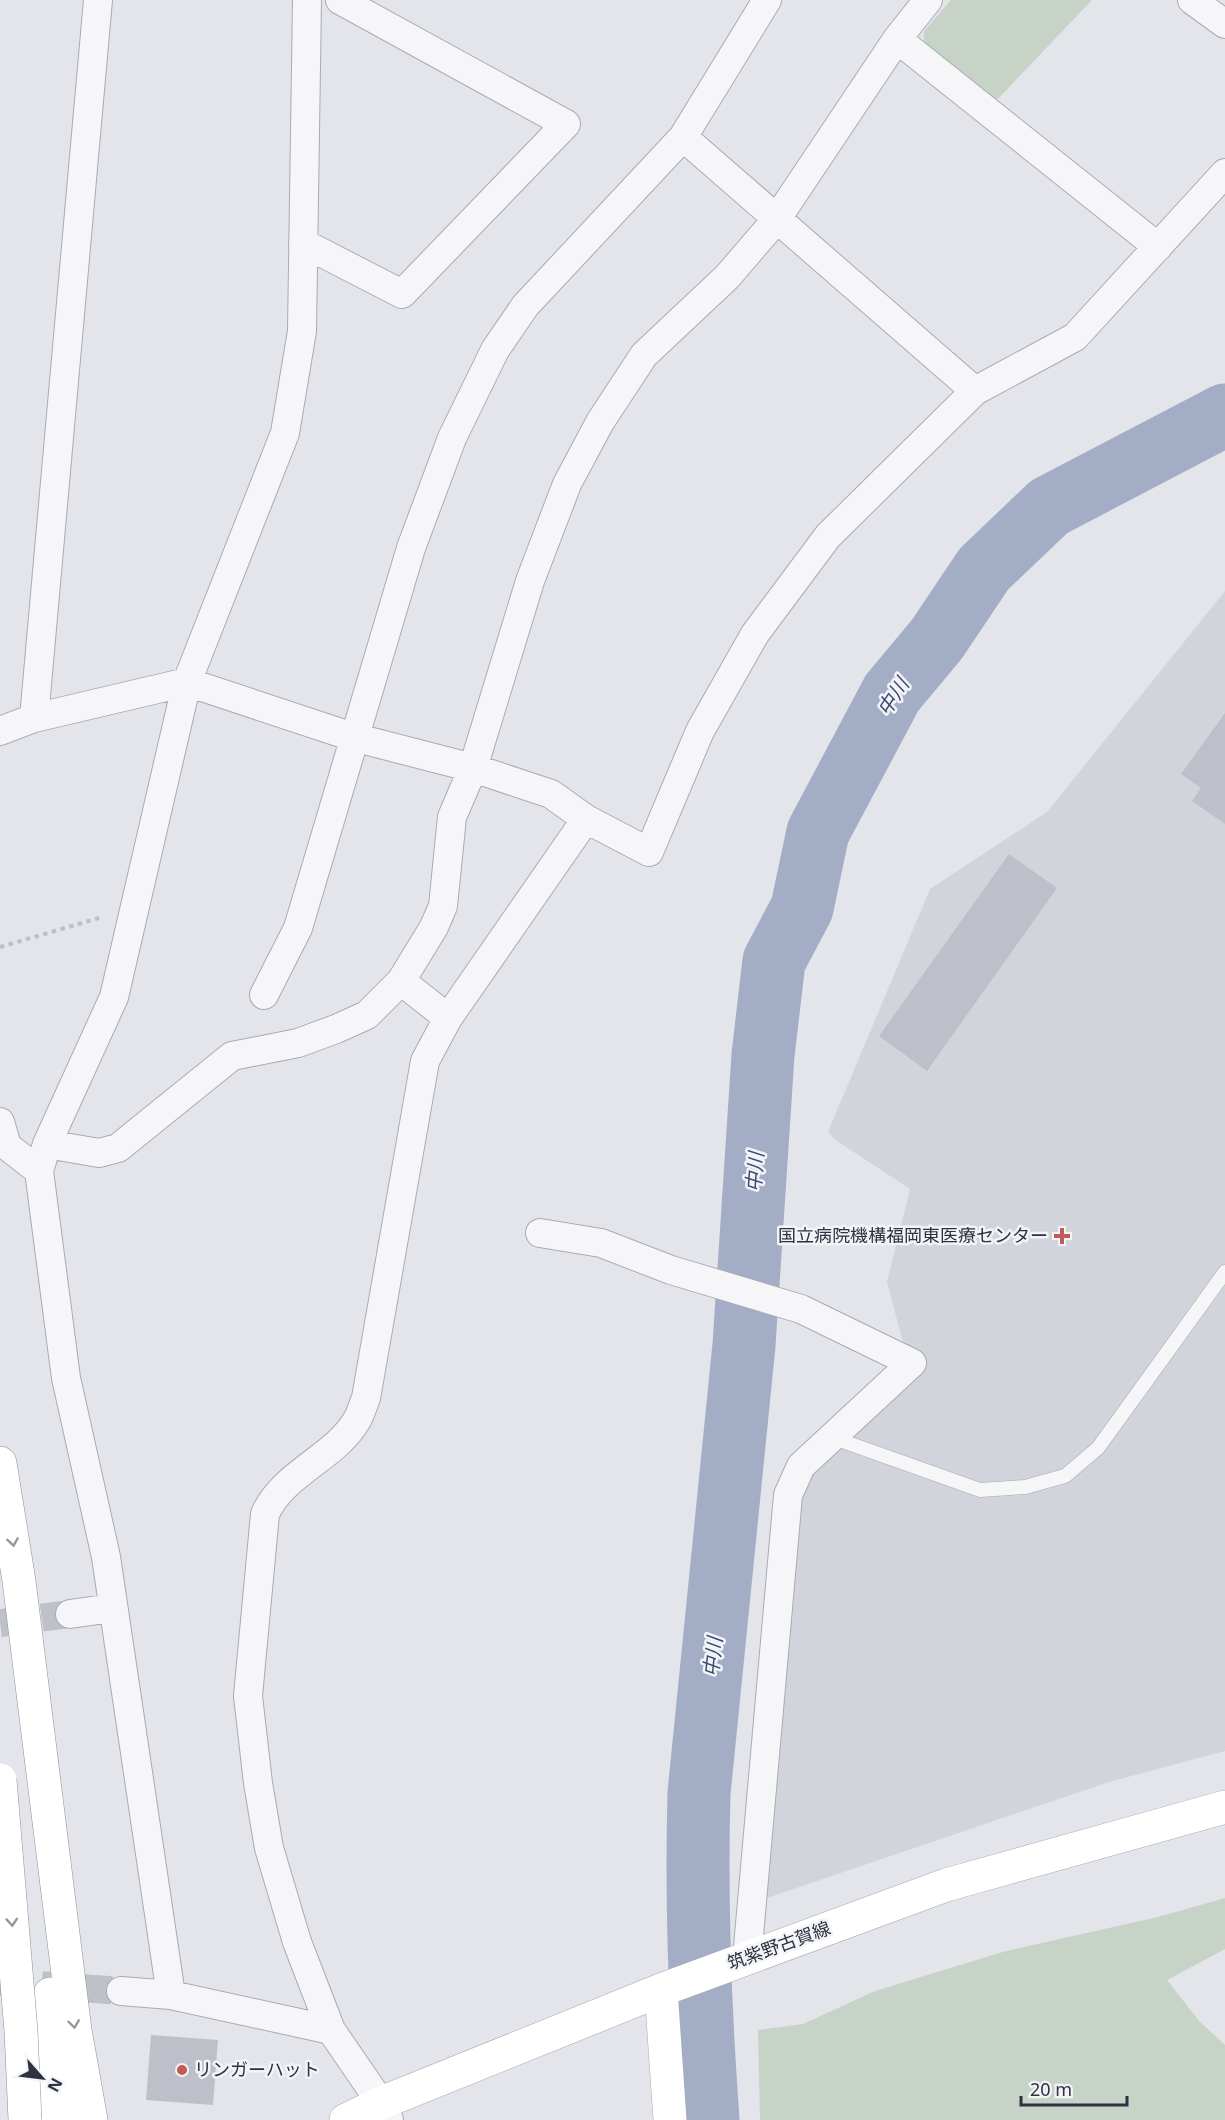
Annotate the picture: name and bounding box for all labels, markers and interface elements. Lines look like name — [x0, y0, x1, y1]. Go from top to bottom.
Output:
water label: 中川 — [870, 671, 916, 721]
water label: 中川 — [740, 1149, 770, 1193]
place label: 国立病院機構福岡東医療センター — [778, 1223, 1048, 1247]
marker: 国立病院機構福岡東医療センター — [1053, 1227, 1071, 1245]
one-way arrow — [6, 1537, 18, 1546]
water label: 中川 — [697, 1634, 728, 1678]
street label: 筑紫野古賀線 — [724, 1915, 834, 1975]
one-way arrow — [5, 1917, 18, 1926]
one-way arrow — [68, 2020, 80, 2029]
north arrow — [12, 2048, 72, 2108]
place label: リンガーハット — [194, 2057, 320, 2081]
marker: リンガーハット — [175, 2063, 189, 2077]
scale bar — [1021, 2069, 1128, 2107]
text: N — [42, 2074, 68, 2096]
text: 20 m — [1030, 2077, 1072, 2101]

